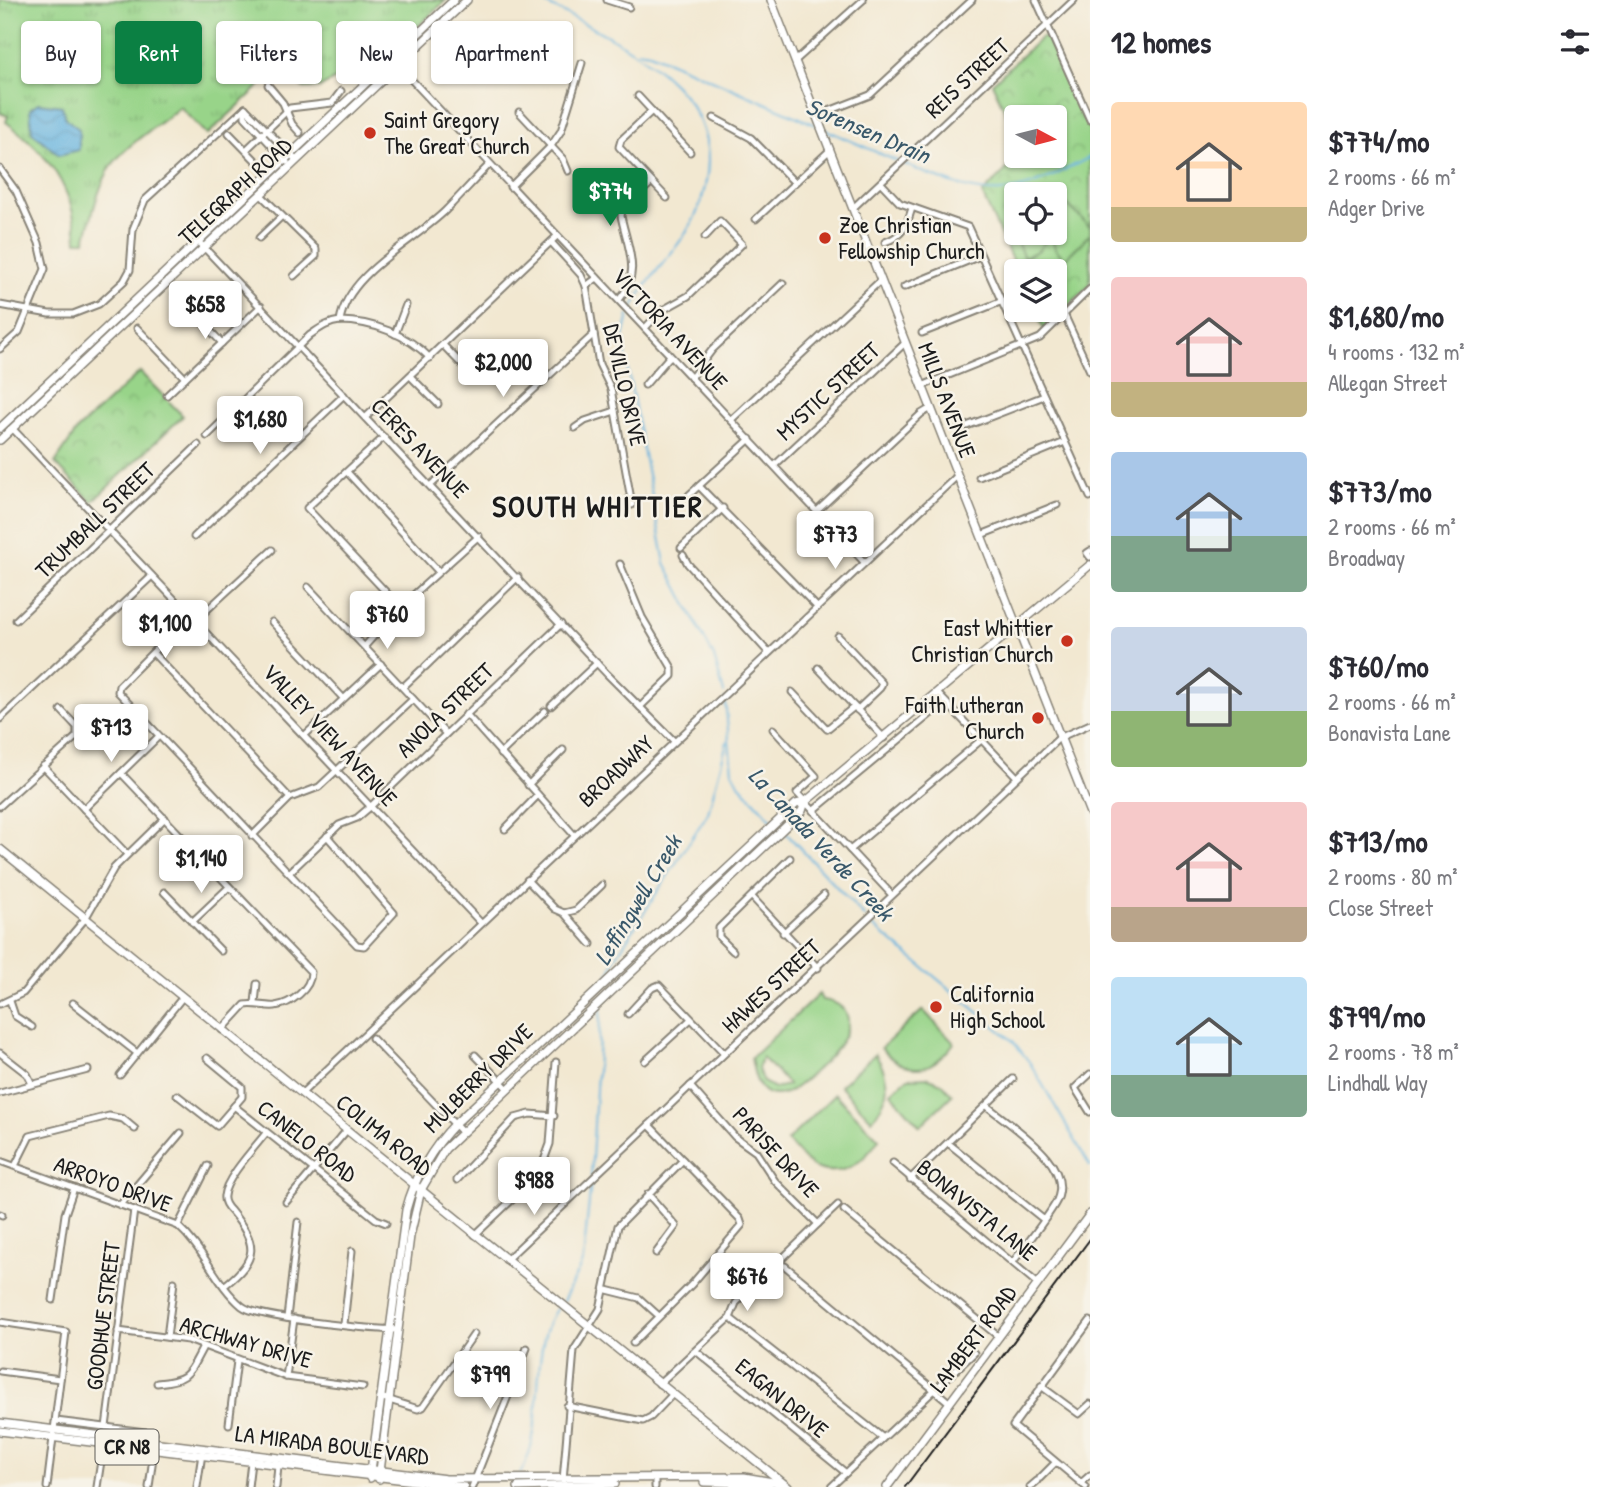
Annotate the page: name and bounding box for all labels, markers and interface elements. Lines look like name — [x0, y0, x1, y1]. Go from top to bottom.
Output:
chip: Buy — [21, 21, 101, 84]
chip: Rent — [115, 21, 202, 84]
chip: Filters — [216, 21, 322, 84]
chip: New — [336, 21, 417, 84]
chip: Apartment — [431, 21, 573, 84]
text: 12 homes — [1111, 22, 1211, 62]
icon: filters — [1556, 23, 1594, 61]
street label: REIS STREET — [918, 30, 1016, 125]
water label: Sorensen Drain — [801, 90, 937, 171]
place label: Saint Gregory The Great Church — [384, 104, 529, 161]
north arrow — [1004, 105, 1068, 168]
map controls — [1004, 105, 1067, 322]
text: $774/mo — [1328, 121, 1429, 161]
marker: Saint Gregory The Great Church — [362, 125, 378, 141]
street label: TELEGRAPH ROAD — [171, 130, 298, 251]
icon: home — [1167, 130, 1251, 214]
text: 2 rooms · 66 m² — [1328, 161, 1456, 192]
pin: $774 — [569, 168, 651, 228]
text: $774 — [588, 175, 632, 206]
button: locate — [1004, 182, 1067, 245]
text: Adger Drive — [1328, 192, 1425, 223]
place label: Zoe Christian Fellowship Church — [838, 209, 985, 266]
marker: Zoe Christian Fellowship Church — [817, 230, 833, 246]
button: layers — [1004, 259, 1067, 322]
street label: VICTORIA AVENUE — [606, 261, 735, 396]
pin: $658 — [164, 282, 246, 341]
text: $658 — [185, 288, 225, 319]
text: $1,680/mo — [1328, 296, 1444, 336]
icon: home — [1167, 305, 1251, 389]
street label: DEVILLO DRIVE — [596, 321, 655, 449]
street label: MYSTIC STREET — [769, 334, 886, 447]
text: 4 rooms · 132 m² — [1328, 336, 1465, 367]
street label: MILLS AVENUE — [911, 338, 984, 462]
pin: $2,000 — [446, 340, 560, 399]
text: $2,000 — [474, 346, 532, 377]
text: Allegan Street — [1328, 367, 1447, 398]
street label: CERES AVENUE — [365, 391, 476, 505]
pin: $1,680 — [203, 396, 317, 456]
text: $1,680 — [233, 403, 287, 434]
street label: TRUMBALL STREET — [28, 454, 162, 585]
text: $773/mo — [1328, 471, 1432, 511]
icon: home — [1167, 480, 1251, 564]
district label: SOUTH WHITTIER — [492, 486, 704, 526]
text: 2 rooms · 66 m² — [1328, 511, 1456, 542]
pin: $773 — [794, 512, 876, 571]
text: $773 — [813, 518, 857, 549]
text: Broadway — [1328, 542, 1405, 573]
pin: $760 — [346, 592, 428, 651]
text: $760 — [366, 598, 408, 629]
pin: $1,100 — [108, 600, 222, 660]
text: $1,100 — [138, 607, 192, 638]
place label: East Whittier Christian Church — [911, 612, 1053, 669]
marker: East Whittier Christian Church — [1059, 633, 1075, 649]
text: $760/mo — [1328, 646, 1429, 686]
street label: ANOLA STREET — [389, 655, 500, 764]
icon: home — [1167, 655, 1251, 739]
street label: VALLEY VIEW AVENUE — [256, 657, 405, 813]
text: 2 rooms · 66 m² — [1328, 686, 1456, 717]
place label: Faith Lutheran Church — [905, 689, 1024, 746]
pin: $713 — [70, 704, 152, 764]
marker: Faith Lutheran Church — [1030, 710, 1046, 726]
text: $713 — [90, 711, 132, 742]
text: Bonavista Lane — [1328, 717, 1451, 748]
street label: BROADWAY — [571, 728, 660, 814]
water label: La Canada Verde Creek — [742, 760, 903, 929]
text: $713/mo — [1328, 821, 1428, 861]
water label: Leffingwell Creek — [586, 827, 690, 971]
icon: home — [1167, 830, 1251, 914]
pin: $1,140 — [144, 836, 258, 895]
text: $1,140 — [175, 842, 227, 873]
text: 2 rooms · 80 m² — [1328, 861, 1458, 892]
text: Close Street — [1328, 892, 1433, 923]
street label: HAWES STREET — [714, 932, 827, 1040]
place label: California High School — [950, 978, 1046, 1035]
text: $799/mo — [1328, 996, 1425, 1036]
marker: California High School — [928, 999, 944, 1015]
icon: home — [1167, 1005, 1251, 1089]
street label: MULBERRY DRIVE — [416, 1016, 539, 1139]
text: 2 rooms · 78 m² — [1328, 1036, 1459, 1067]
text: Lindhall Way — [1328, 1067, 1428, 1098]
street label: COLIMA ROAD — [330, 1086, 439, 1183]
street label: CANELO ROAD — [251, 1092, 363, 1189]
street label: PARISE DRIVE — [726, 1099, 827, 1204]
street label: ARROYO DRIVE — [50, 1148, 176, 1219]
street label: BONAVISTA LANE — [911, 1152, 1044, 1268]
pin: $988 — [493, 1158, 575, 1217]
text: $988 — [514, 1164, 554, 1195]
street label: GOODHUE STREET — [78, 1240, 127, 1392]
pin: $676 — [706, 1254, 788, 1313]
text: $676 — [726, 1260, 768, 1291]
street label: LAMBERT ROAD — [922, 1279, 1023, 1399]
street label: ARCHWAY DRIVE — [177, 1308, 316, 1375]
street label: EAGAN DRIVE — [729, 1351, 835, 1445]
pin: $799 — [449, 1352, 531, 1411]
text: $799 — [470, 1358, 510, 1389]
street label: LA MIRADA BOULEVARD — [234, 1417, 431, 1472]
road number: CR N8 — [96, 1430, 158, 1464]

